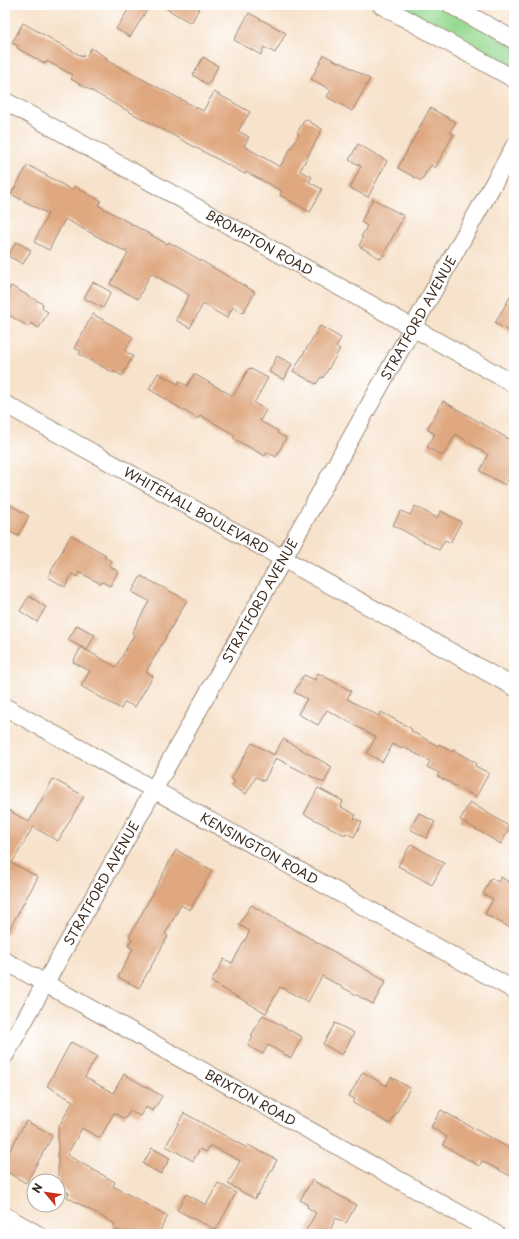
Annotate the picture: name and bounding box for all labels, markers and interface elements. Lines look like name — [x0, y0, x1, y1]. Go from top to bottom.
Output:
street label: BROMPTON ROAD — [202, 204, 317, 280]
street label: STRATFORD AVENUE — [375, 252, 460, 383]
street label: WHITEHALL BOULEVARD — [120, 462, 273, 558]
street label: STRATFORD AVENUE — [217, 535, 302, 666]
street label: KENSINGTON ROAD — [197, 807, 322, 889]
street label: STRATFORD AVENUE — [58, 817, 143, 948]
street label: BRIXTON ROAD — [202, 1064, 300, 1130]
north arrow — [26, 1173, 66, 1213]
text: N — [27, 1180, 47, 1196]

